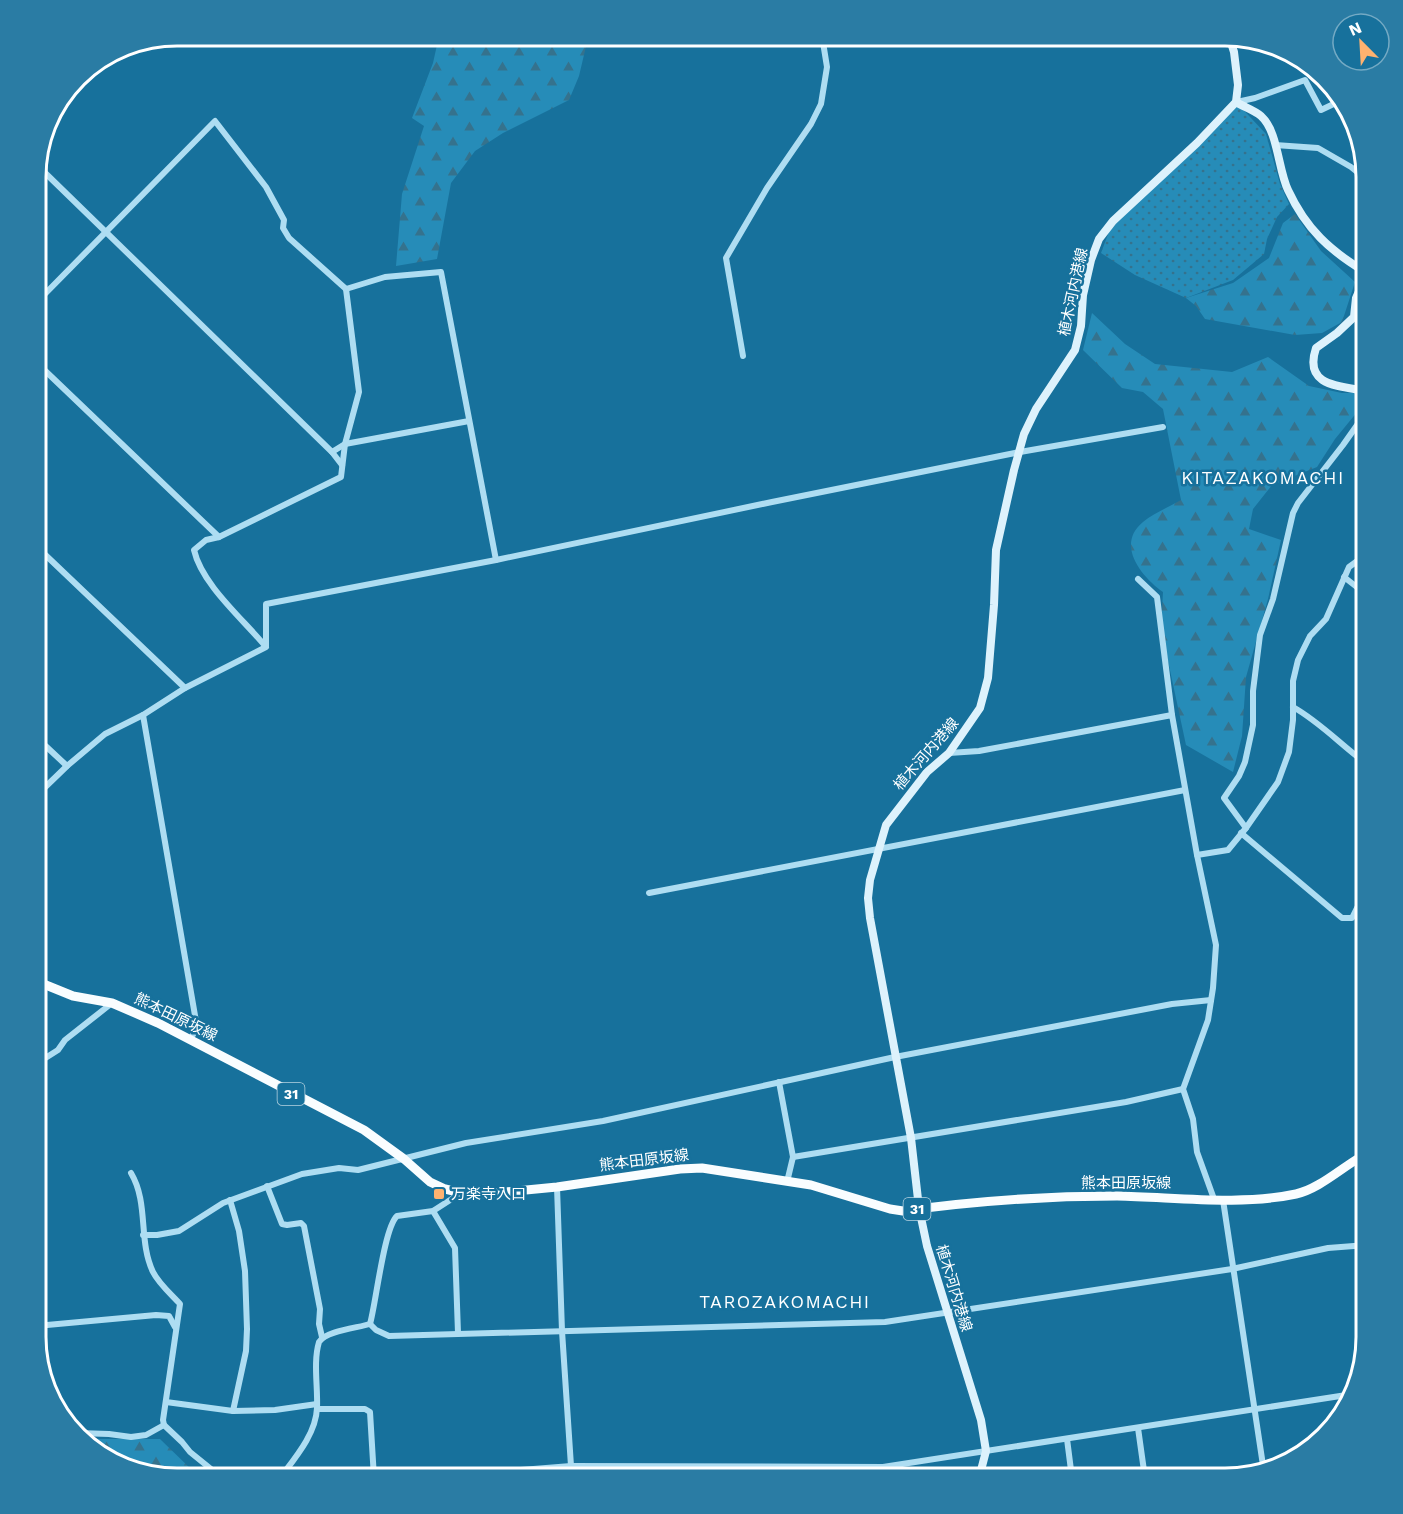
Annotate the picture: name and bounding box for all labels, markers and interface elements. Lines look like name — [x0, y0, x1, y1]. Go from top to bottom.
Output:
north arrow — [1331, 12, 1391, 72]
text: N — [1346, 18, 1364, 40]
street label: 植木河内港線 — [1055, 246, 1091, 338]
district label: KITAZAKOMACHI — [1181, 467, 1345, 488]
street label: 植木河内港線 — [890, 714, 962, 794]
street label: 熊本田原坂線 — [132, 989, 220, 1045]
road number: 31 — [278, 1083, 304, 1105]
street label: 熊本田原坂線 — [598, 1146, 690, 1174]
street label: 熊本田原坂線 — [1081, 1174, 1171, 1192]
place label: 万楽寺入口 — [451, 1185, 526, 1203]
marker: 万楽寺入口 — [432, 1187, 446, 1201]
road number: 31 — [904, 1198, 930, 1220]
street label: 植木河内港線 — [932, 1242, 976, 1334]
district label: TAROZAKOMACHI — [699, 1291, 871, 1312]

